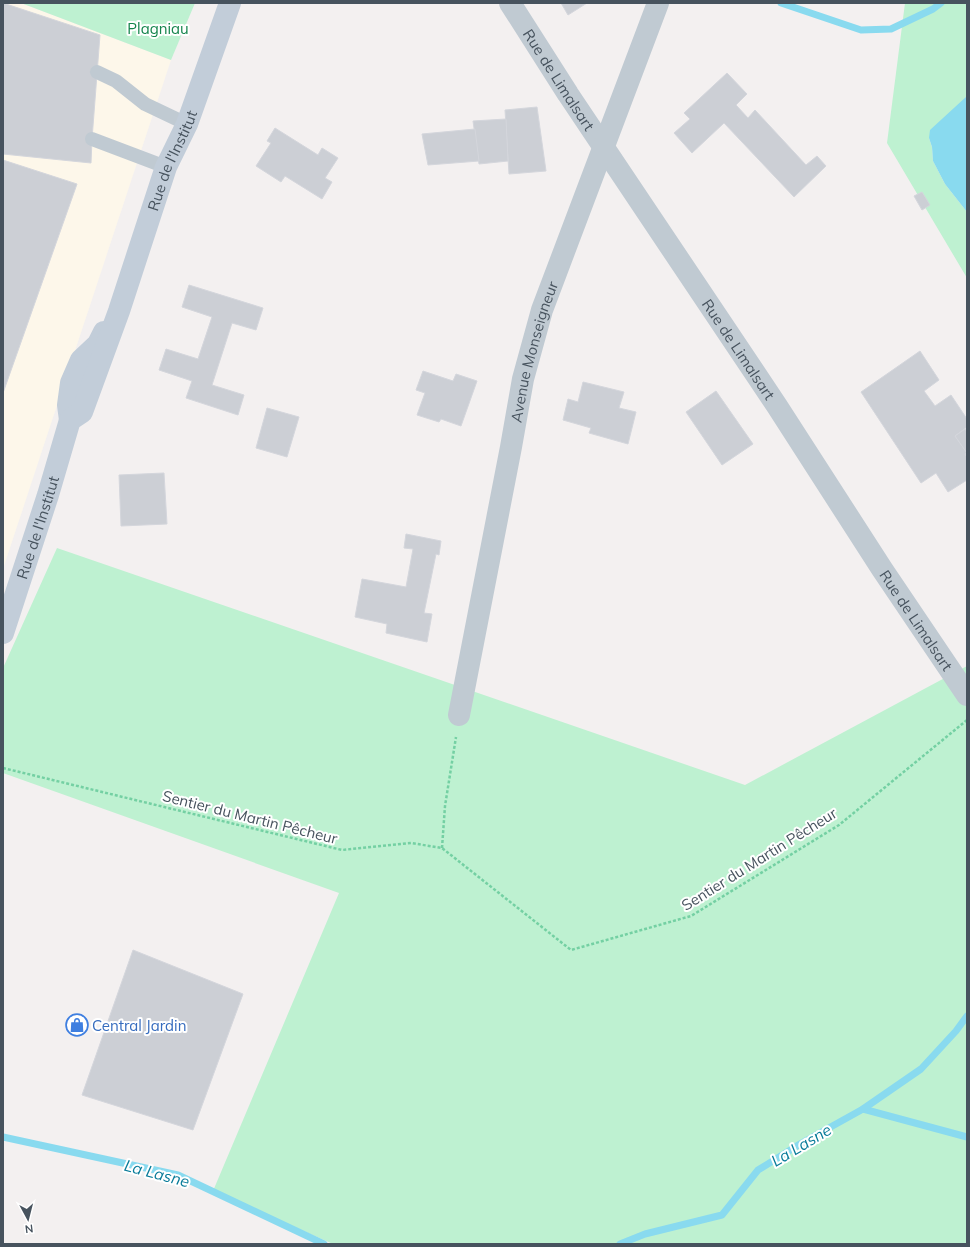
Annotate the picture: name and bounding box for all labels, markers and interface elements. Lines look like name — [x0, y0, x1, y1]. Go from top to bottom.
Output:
park label: Plagniau — [127, 19, 189, 38]
street label: Rue de Limalsart — [519, 25, 599, 134]
street label: Rue de l'Institut — [143, 108, 201, 213]
street label: Avenue Monseigneur — [506, 278, 562, 424]
street label: Rue de Limalsart — [698, 295, 779, 403]
street label: Rue de l'Institut — [12, 474, 63, 581]
street label: Rue de Limalsart — [876, 566, 957, 674]
street label: Sentier du Martin Pêcheur — [161, 786, 340, 848]
street label: Sentier du Martin Pêcheur — [678, 803, 841, 915]
shop icon: Central Jardin — [64, 1012, 90, 1038]
place label: Central Jardin — [92, 1016, 186, 1035]
water label: La Lasne — [767, 1119, 835, 1171]
water label: La Lasne — [122, 1155, 192, 1191]
north arrow — [8, 1199, 48, 1239]
text: N — [24, 1221, 34, 1236]

